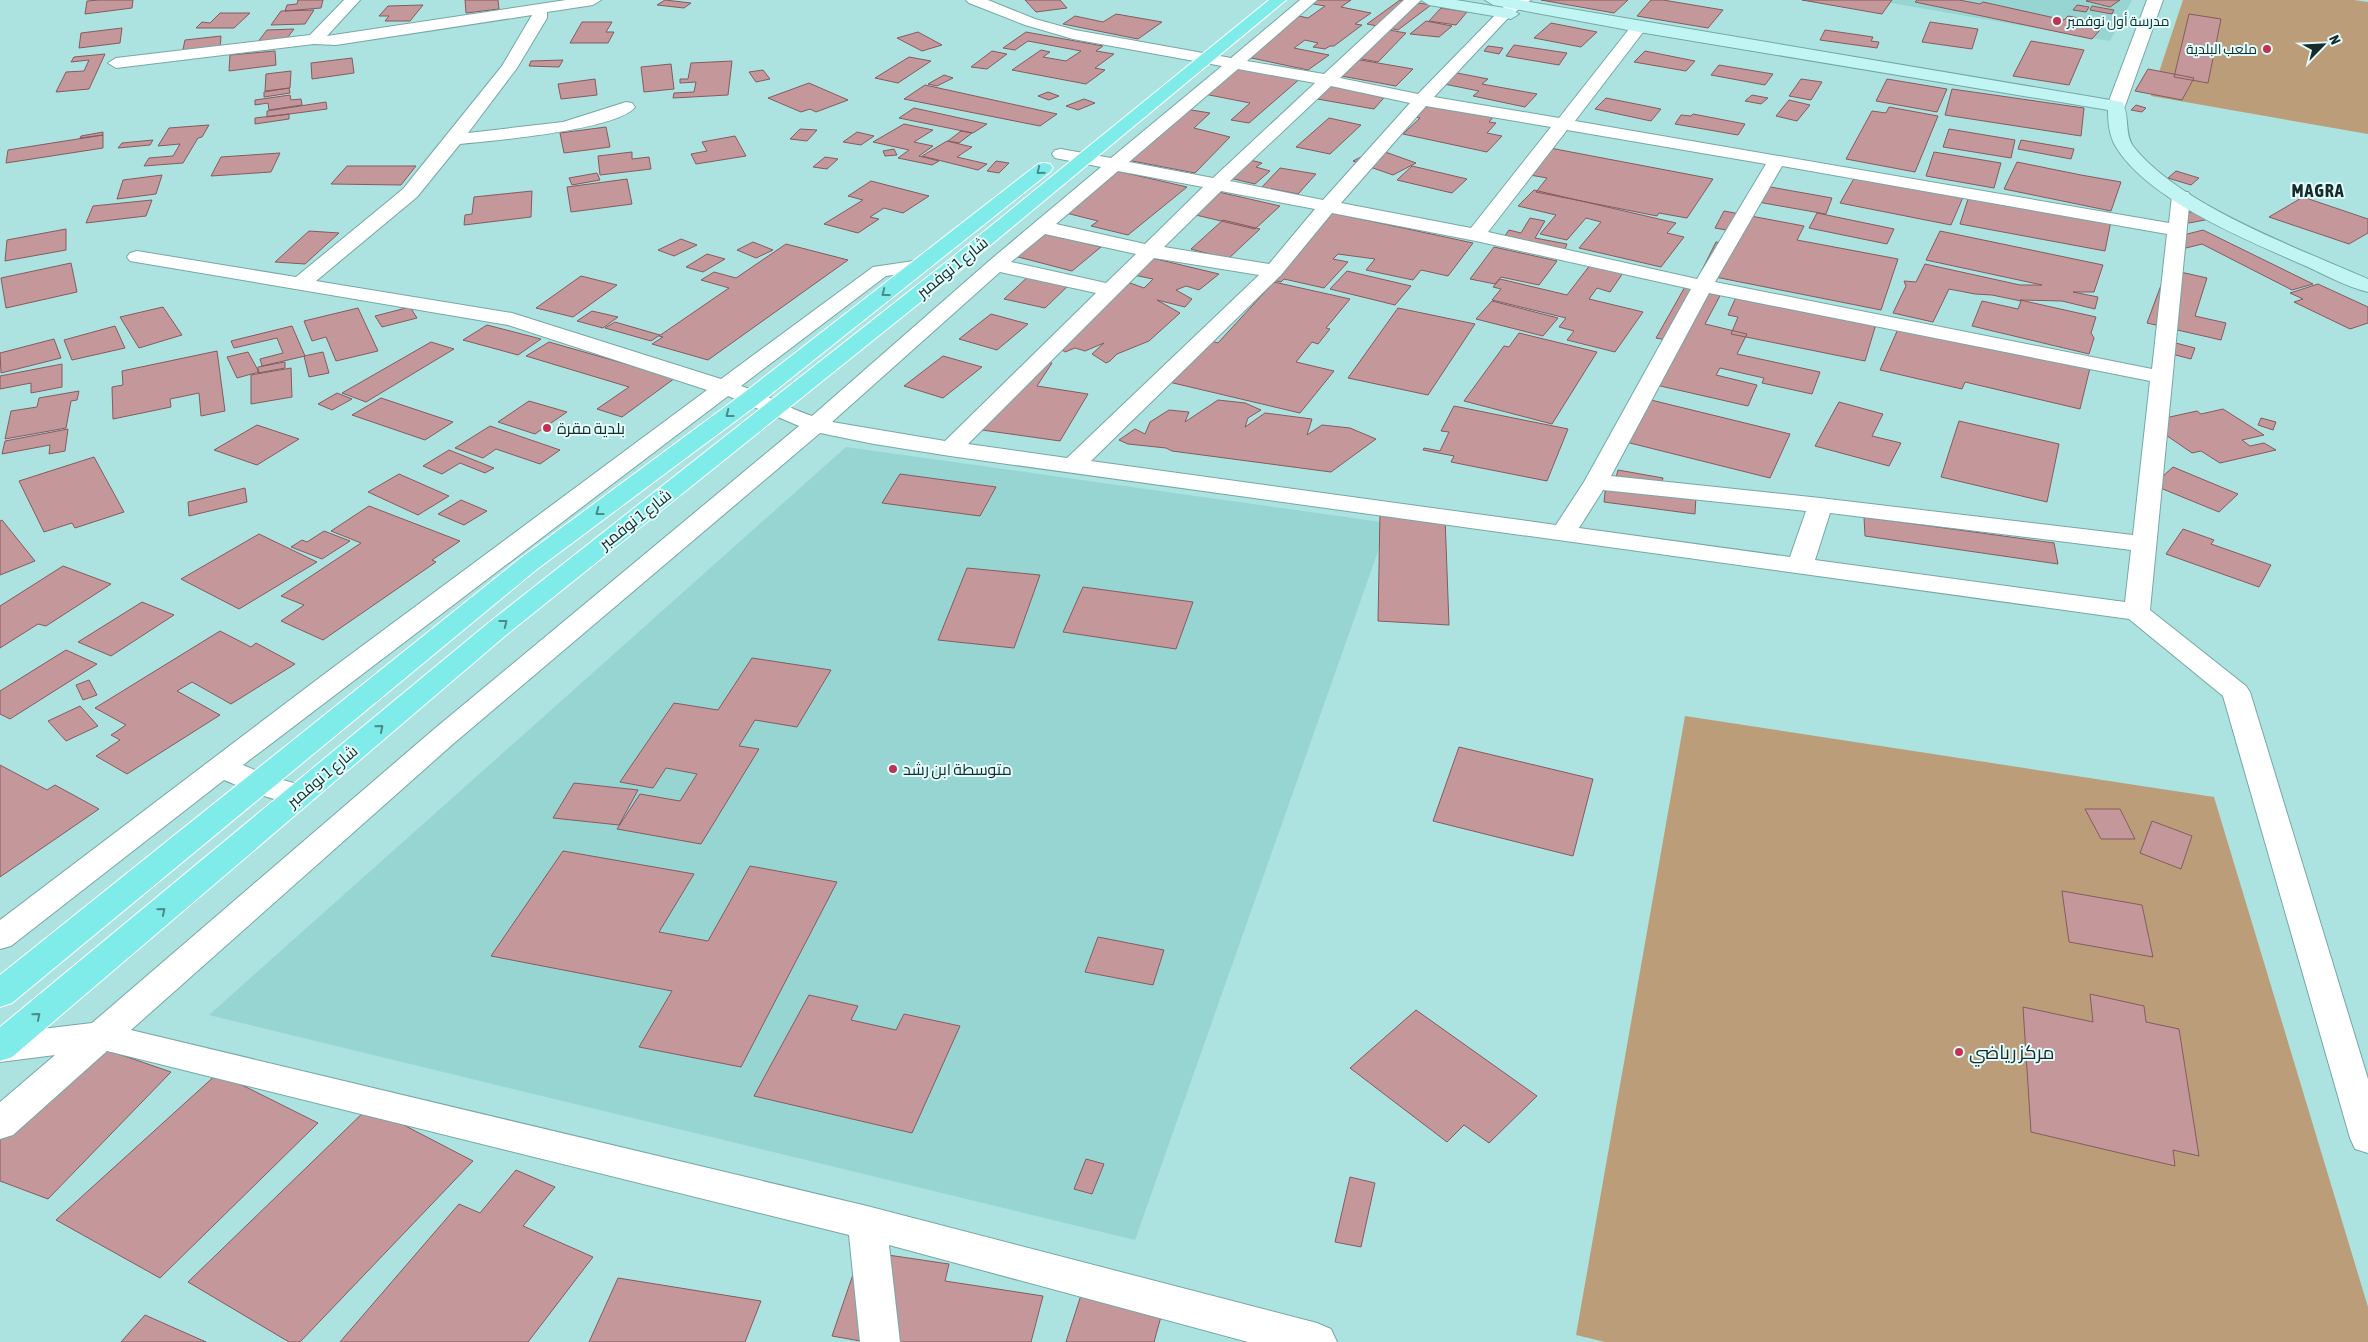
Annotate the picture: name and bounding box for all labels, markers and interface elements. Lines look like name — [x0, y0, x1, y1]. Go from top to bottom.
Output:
place label: مدرسة أول نوفمبر — [2066, 12, 2169, 30]
marker: مدرسة أول نوفمبر — [2051, 15, 2063, 27]
north arrow — [2298, 20, 2348, 70]
text: N — [2326, 33, 2344, 47]
place label: ملعب البلدية — [2186, 41, 2257, 57]
marker: ملعب البلدية — [2261, 43, 2273, 55]
one-way arrow — [1037, 165, 1046, 173]
district label: MAGRA — [2291, 180, 2345, 201]
street label: شارع 1 نوفمبر — [912, 233, 993, 304]
one-way arrow — [881, 287, 891, 296]
one-way arrow — [726, 409, 735, 417]
place label: بلدية مقرة — [557, 419, 625, 438]
marker: بلدية مقرة — [541, 422, 553, 434]
street label: شارع 1 نوفمبر — [595, 485, 676, 556]
one-way arrow — [596, 506, 605, 514]
one-way arrow — [498, 621, 507, 629]
one-way arrow — [374, 725, 383, 734]
street label: شارع 1 نوفمبر — [282, 741, 363, 814]
place label: متوسطة ابن رشد — [903, 760, 1012, 780]
marker: متوسطة ابن رشد — [887, 763, 899, 775]
one-way arrow — [156, 908, 165, 917]
one-way arrow — [32, 1013, 41, 1022]
place label: مركز رياضي — [1969, 1041, 2054, 1067]
marker: مركز رياضي — [1953, 1046, 1965, 1058]

